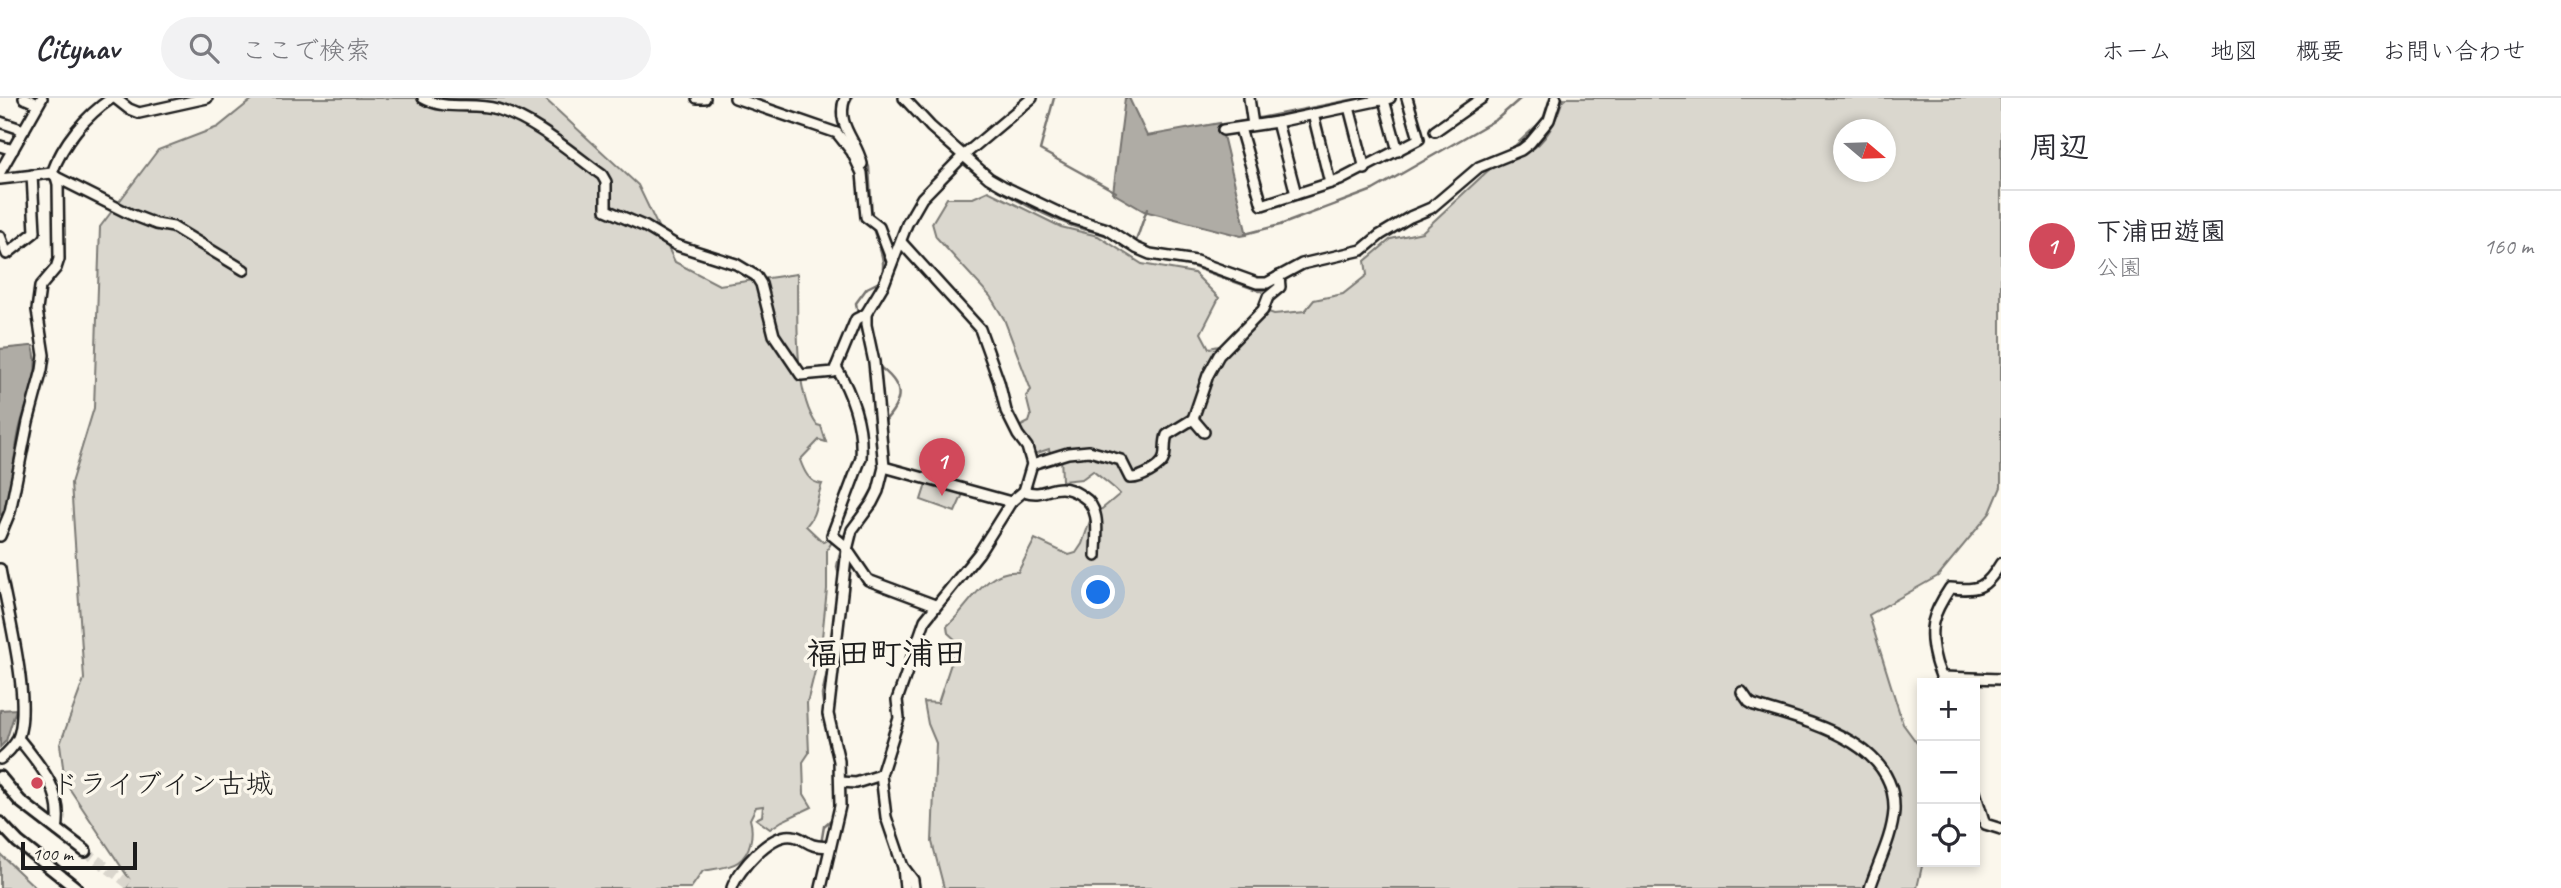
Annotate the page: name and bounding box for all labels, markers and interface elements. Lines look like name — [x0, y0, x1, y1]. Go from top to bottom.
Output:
search box — [161, 17, 651, 80]
text: Citynav — [35, 27, 119, 69]
icon: search — [185, 29, 223, 67]
text: ここで検索 — [241, 34, 371, 67]
text: ホーム — [2101, 36, 2172, 66]
text: 地図 — [2210, 36, 2258, 66]
text: 概要 — [2296, 36, 2344, 66]
text: お問い合わせ — [2382, 36, 2526, 66]
north arrow — [1833, 119, 1896, 182]
text: 周辺 — [2029, 128, 2089, 166]
text: 下浦田遊園 — [2096, 215, 2226, 248]
text: 1 — [2047, 232, 2057, 261]
text: 160 m — [2484, 232, 2533, 261]
text: 公園 — [2096, 253, 2142, 282]
pin: 1 — [919, 438, 965, 496]
your location — [1081, 575, 1115, 609]
district label: 福田町浦田 — [806, 633, 966, 674]
map controls — [1917, 678, 1980, 867]
button: + — [1917, 678, 1980, 741]
button: − — [1917, 741, 1980, 804]
place label: ドライブイン古城 — [51, 766, 273, 801]
marker: ドライブイン古城 — [29, 775, 45, 791]
button: locate — [1917, 804, 1980, 867]
scale bar — [21, 839, 136, 871]
text: 100 m — [32, 842, 73, 866]

